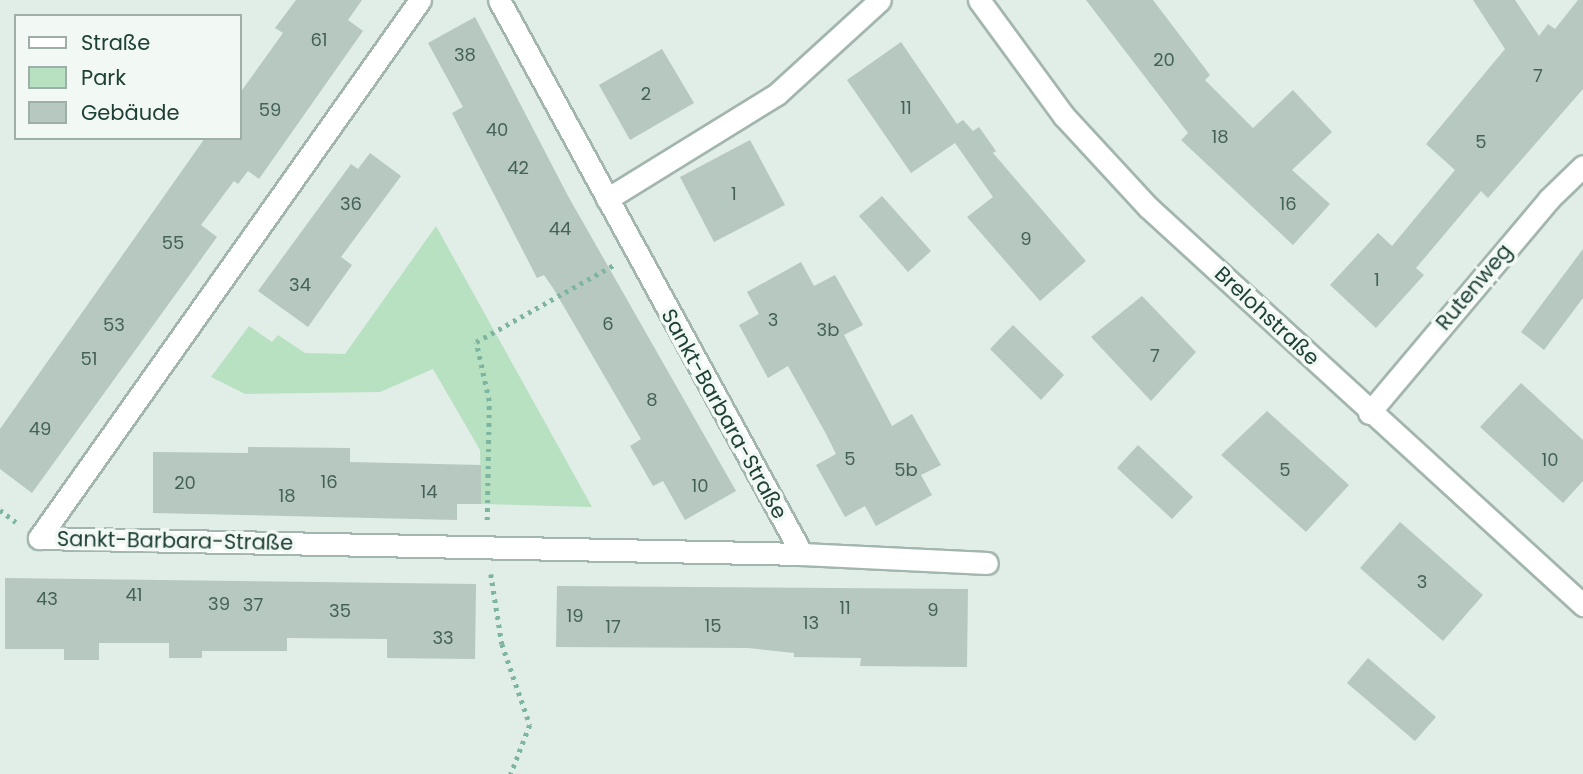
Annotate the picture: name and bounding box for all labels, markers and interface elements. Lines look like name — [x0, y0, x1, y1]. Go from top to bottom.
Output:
legend — [14, 14, 242, 140]
text: Straße — [81, 28, 150, 57]
house number: 61 — [310, 29, 328, 51]
house number: 38 — [454, 44, 476, 66]
house number: 20 — [1153, 49, 1175, 71]
text: Park — [81, 63, 126, 92]
house number: 7 — [1533, 65, 1543, 87]
house number: 2 — [641, 83, 651, 105]
house number: 11 — [900, 97, 912, 119]
text: Gebäude — [81, 98, 179, 127]
house number: 59 — [259, 99, 281, 121]
house number: 40 — [486, 119, 508, 141]
house number: 18 — [1211, 126, 1229, 148]
house number: 5 — [1475, 131, 1487, 153]
house number: 42 — [507, 157, 529, 179]
house number: 1 — [731, 183, 737, 205]
house number: 36 — [340, 193, 362, 215]
house number: 16 — [1279, 193, 1297, 215]
house number: 44 — [549, 218, 571, 240]
house number: 9 — [1020, 228, 1032, 250]
house number: 55 — [162, 232, 184, 254]
street label: Rutenweg — [1431, 239, 1517, 335]
street label: Brelohstraße — [1210, 261, 1324, 371]
house number: 1 — [1374, 269, 1380, 291]
house number: 34 — [289, 274, 311, 296]
street label: Sankt-Barbara-Straße — [656, 305, 792, 523]
house number: 3 — [768, 309, 778, 331]
house number: 6 — [602, 313, 614, 335]
house number: 53 — [103, 314, 125, 336]
house number: 3b — [817, 319, 839, 341]
house number: 7 — [1150, 345, 1160, 367]
house number: 51 — [80, 348, 98, 370]
house number: 8 — [646, 389, 658, 411]
house number: 49 — [29, 418, 51, 440]
house number: 5 — [844, 448, 856, 470]
house number: 10 — [1541, 449, 1559, 471]
house number: 5b — [894, 459, 918, 481]
house number: 5 — [1279, 459, 1291, 481]
house number: 16 — [320, 471, 338, 493]
house number: 20 — [174, 472, 196, 494]
house number: 10 — [691, 475, 709, 497]
house number: 14 — [420, 481, 438, 503]
house number: 18 — [278, 485, 296, 507]
street label: Sankt-Barbara-Straße — [57, 526, 293, 556]
house number: 3 — [1417, 571, 1427, 593]
house number: 41 — [125, 584, 143, 606]
house number: 43 — [36, 588, 58, 610]
house number: 39 — [208, 593, 230, 615]
house number: 37 — [243, 594, 263, 616]
house number: 11 — [839, 597, 851, 619]
house number: 9 — [927, 599, 939, 621]
house number: 35 — [329, 600, 351, 622]
house number: 19 — [566, 605, 584, 627]
house number: 13 — [803, 612, 819, 634]
house number: 15 — [704, 615, 722, 637]
house number: 17 — [605, 616, 621, 638]
house number: 33 — [432, 627, 454, 649]

